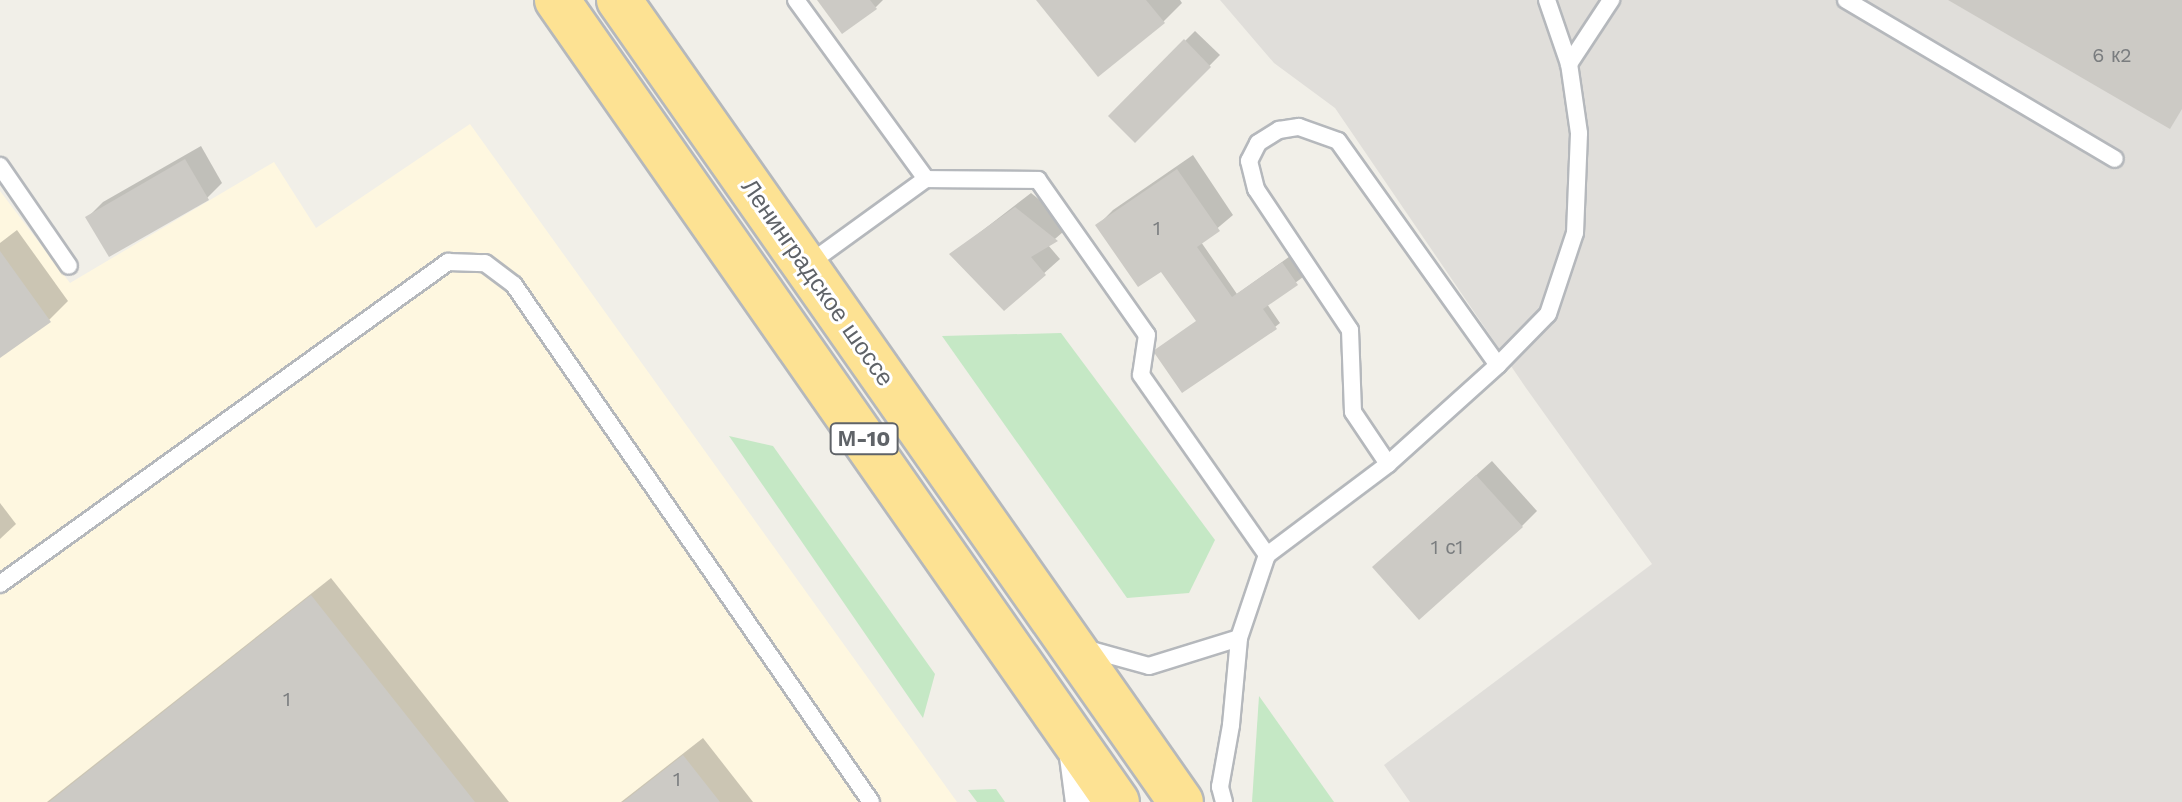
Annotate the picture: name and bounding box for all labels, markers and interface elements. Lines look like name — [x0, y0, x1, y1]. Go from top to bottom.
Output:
house number: 6 к2 — [2092, 43, 2132, 67]
street label: Ленинградское шоссе — [735, 174, 899, 392]
house number: 1 — [1153, 216, 1161, 240]
road number: М-10 — [828, 421, 900, 457]
house number: 1 с1 — [1431, 535, 1463, 559]
house number: 1 — [283, 687, 291, 711]
house number: 1 — [673, 767, 681, 791]

